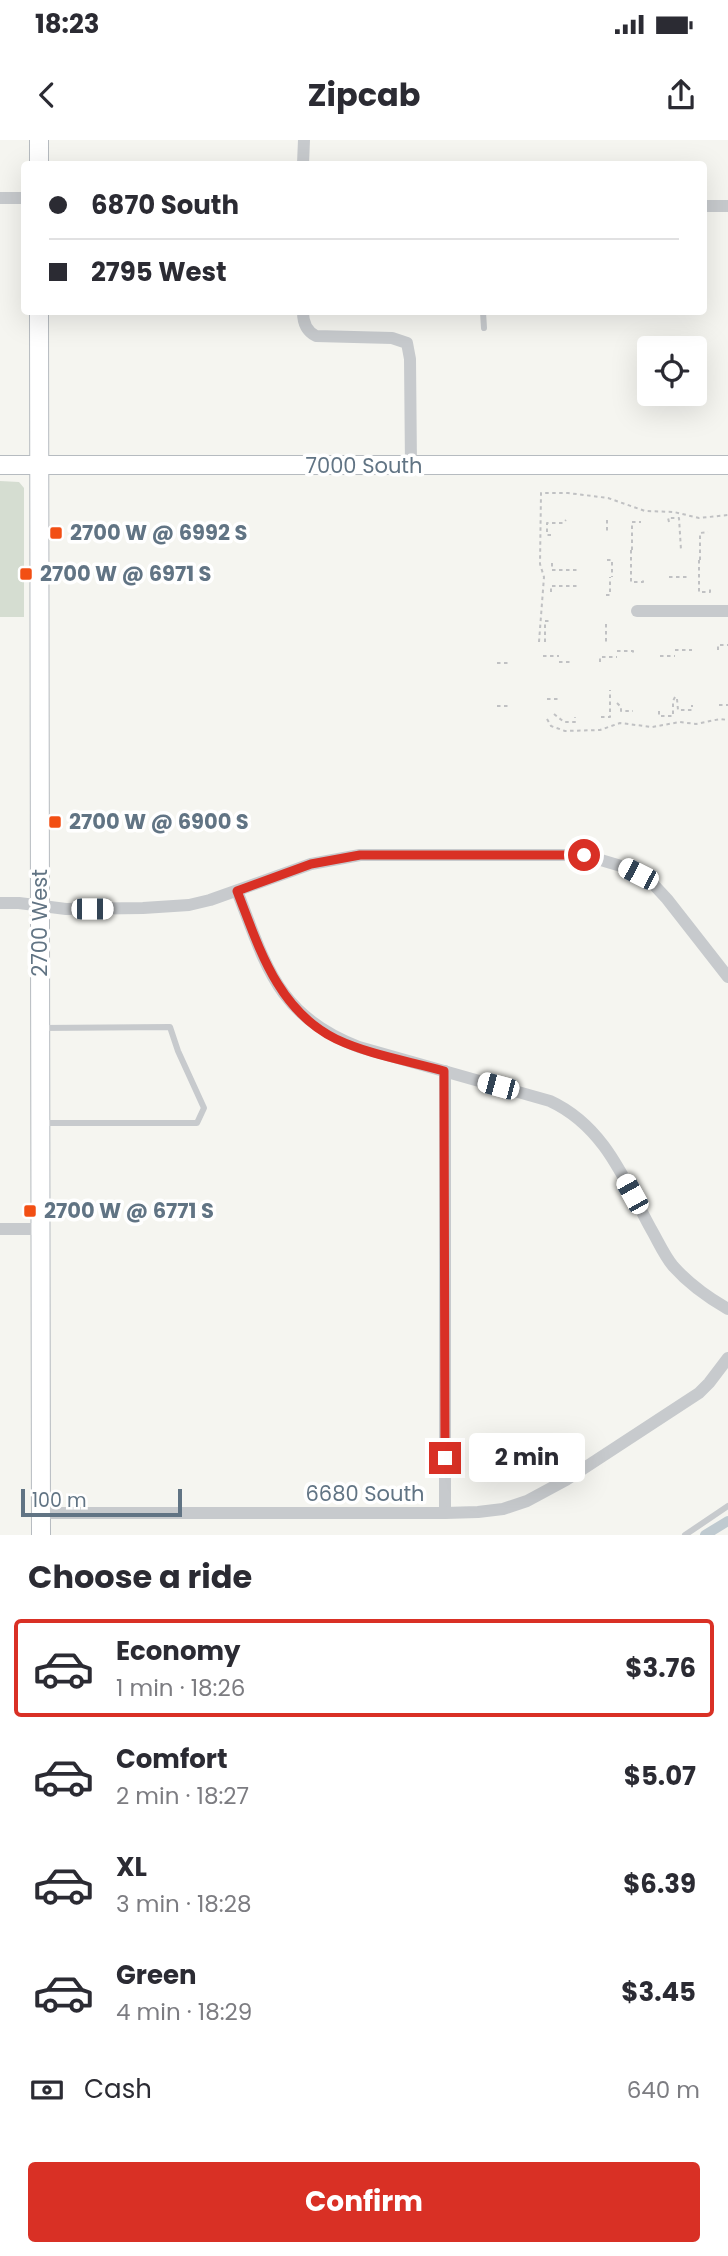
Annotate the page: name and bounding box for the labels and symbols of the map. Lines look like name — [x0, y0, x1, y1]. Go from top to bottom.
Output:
street label: 7000 South — [306, 451, 422, 480]
place label: 2700 W @ 6992 S — [70, 518, 247, 547]
marker: 2700 W @ 6992 S — [48, 525, 64, 541]
place label: 2700 W @ 6971 S — [40, 559, 212, 588]
marker: 2700 W @ 6971 S — [18, 566, 34, 582]
place label: 2700 W @ 6900 S — [69, 807, 249, 836]
marker: 2700 W @ 6900 S — [47, 814, 63, 830]
route start — [568, 839, 600, 871]
car — [615, 855, 662, 893]
street label: 2700 West — [25, 869, 54, 977]
car — [72, 899, 114, 920]
car — [475, 1070, 522, 1102]
car — [613, 1171, 652, 1217]
place label: 2700 W @ 6771 S — [44, 1196, 214, 1225]
marker: 2700 W @ 6771 S — [22, 1203, 38, 1219]
callout: 2 min — [470, 1434, 585, 1482]
route end — [429, 1442, 461, 1474]
street label: 6680 South — [305, 1479, 425, 1508]
scale bar — [21, 1486, 182, 1518]

